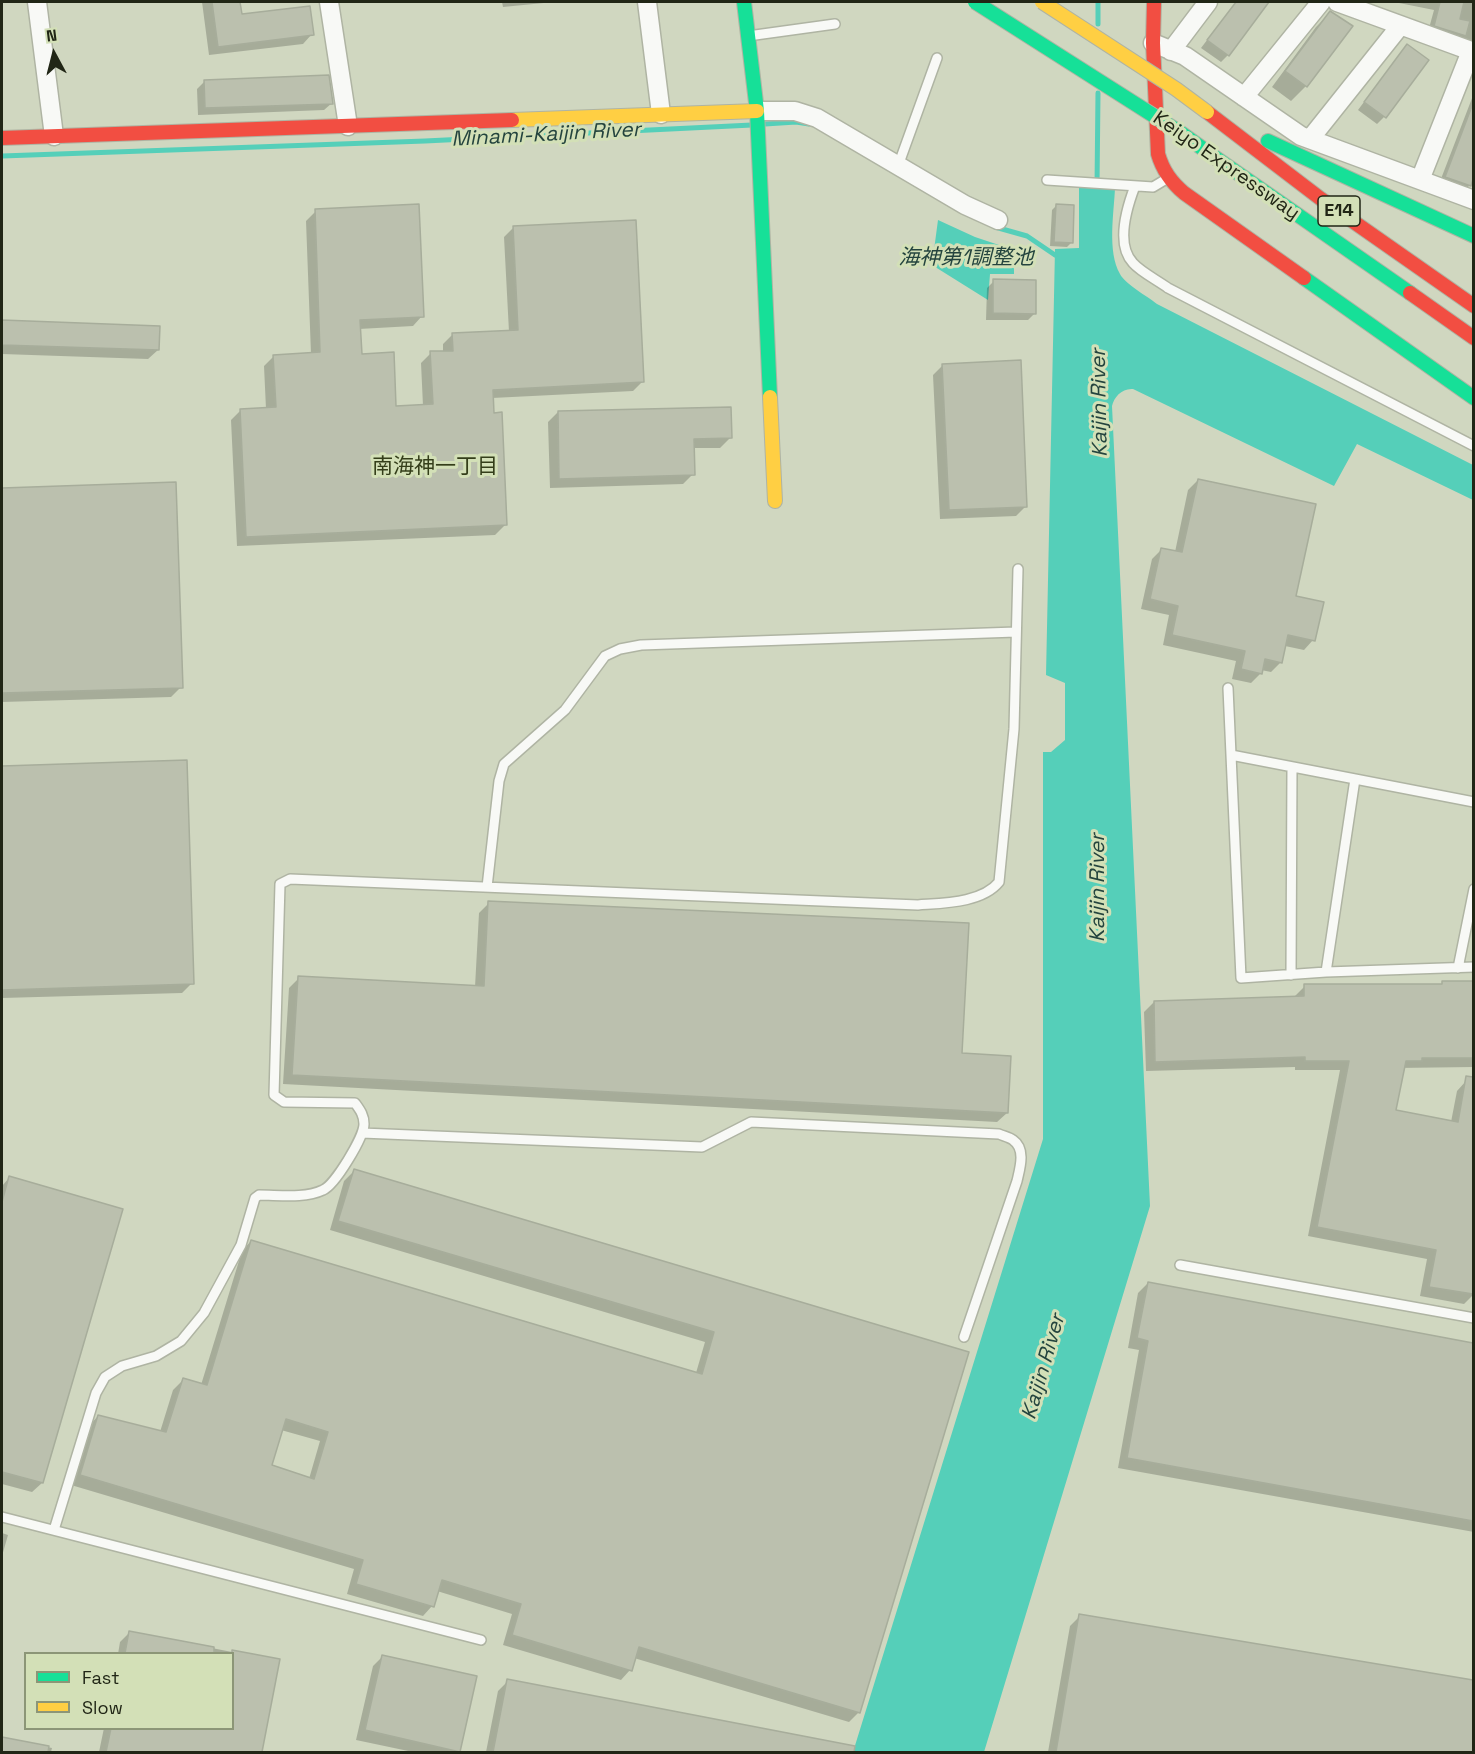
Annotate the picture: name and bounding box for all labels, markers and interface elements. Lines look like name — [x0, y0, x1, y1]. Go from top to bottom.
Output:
north arrow — [24, 24, 84, 84]
text: N — [45, 25, 58, 47]
street label: Keiyo Expressway — [1148, 106, 1304, 226]
water label: Minami-Kaijin River — [451, 117, 641, 153]
road number: E14 — [1318, 196, 1360, 226]
water label: 海神第1調整池 — [899, 245, 1033, 271]
water label: Kaijin River — [1086, 349, 1114, 457]
district label: 南海神一丁目 — [372, 454, 498, 480]
water label: Kaijin River — [1085, 834, 1111, 942]
water label: Kaijin River — [1017, 1311, 1071, 1423]
legend — [24, 1652, 234, 1730]
text: Fast — [82, 1666, 119, 1689]
text: Slow — [82, 1696, 123, 1719]

